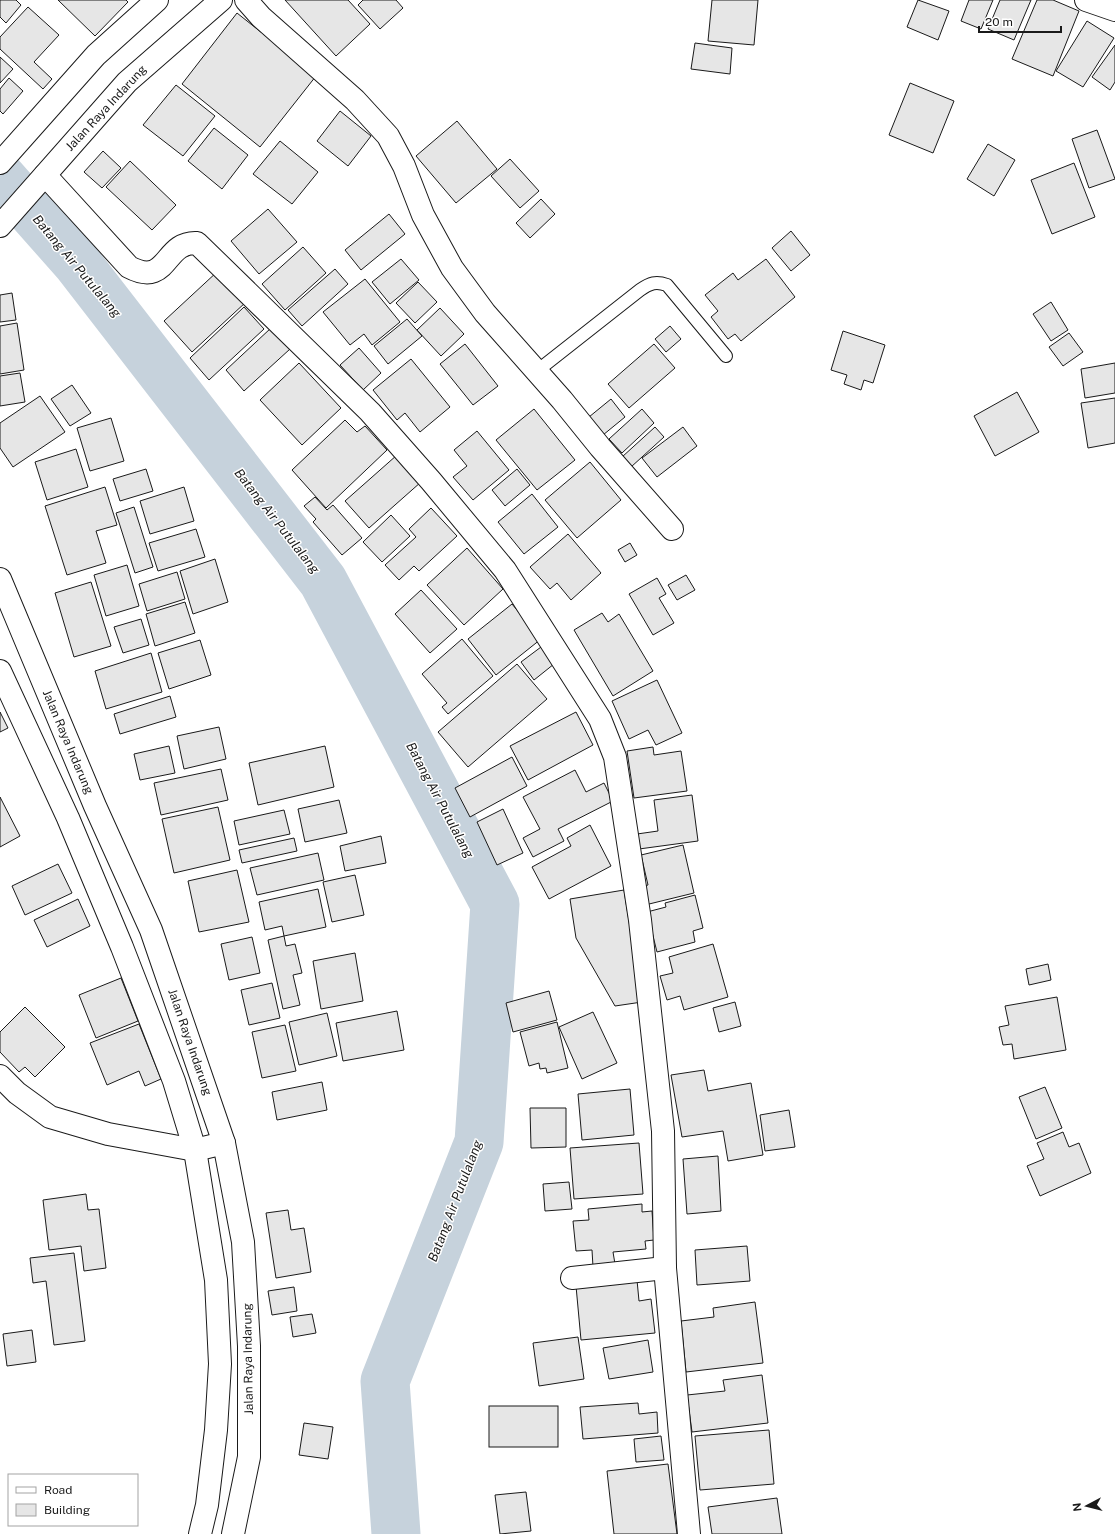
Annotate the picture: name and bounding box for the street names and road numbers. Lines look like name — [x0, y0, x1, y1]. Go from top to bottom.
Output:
street label: Jalan Raya Indarung — [63, 62, 149, 154]
street label: Jalan Raya Indarung — [40, 688, 96, 796]
street label: Jalan Raya Indarung — [165, 987, 215, 1097]
street label: Jalan Raya Indarung — [240, 1303, 256, 1415]

